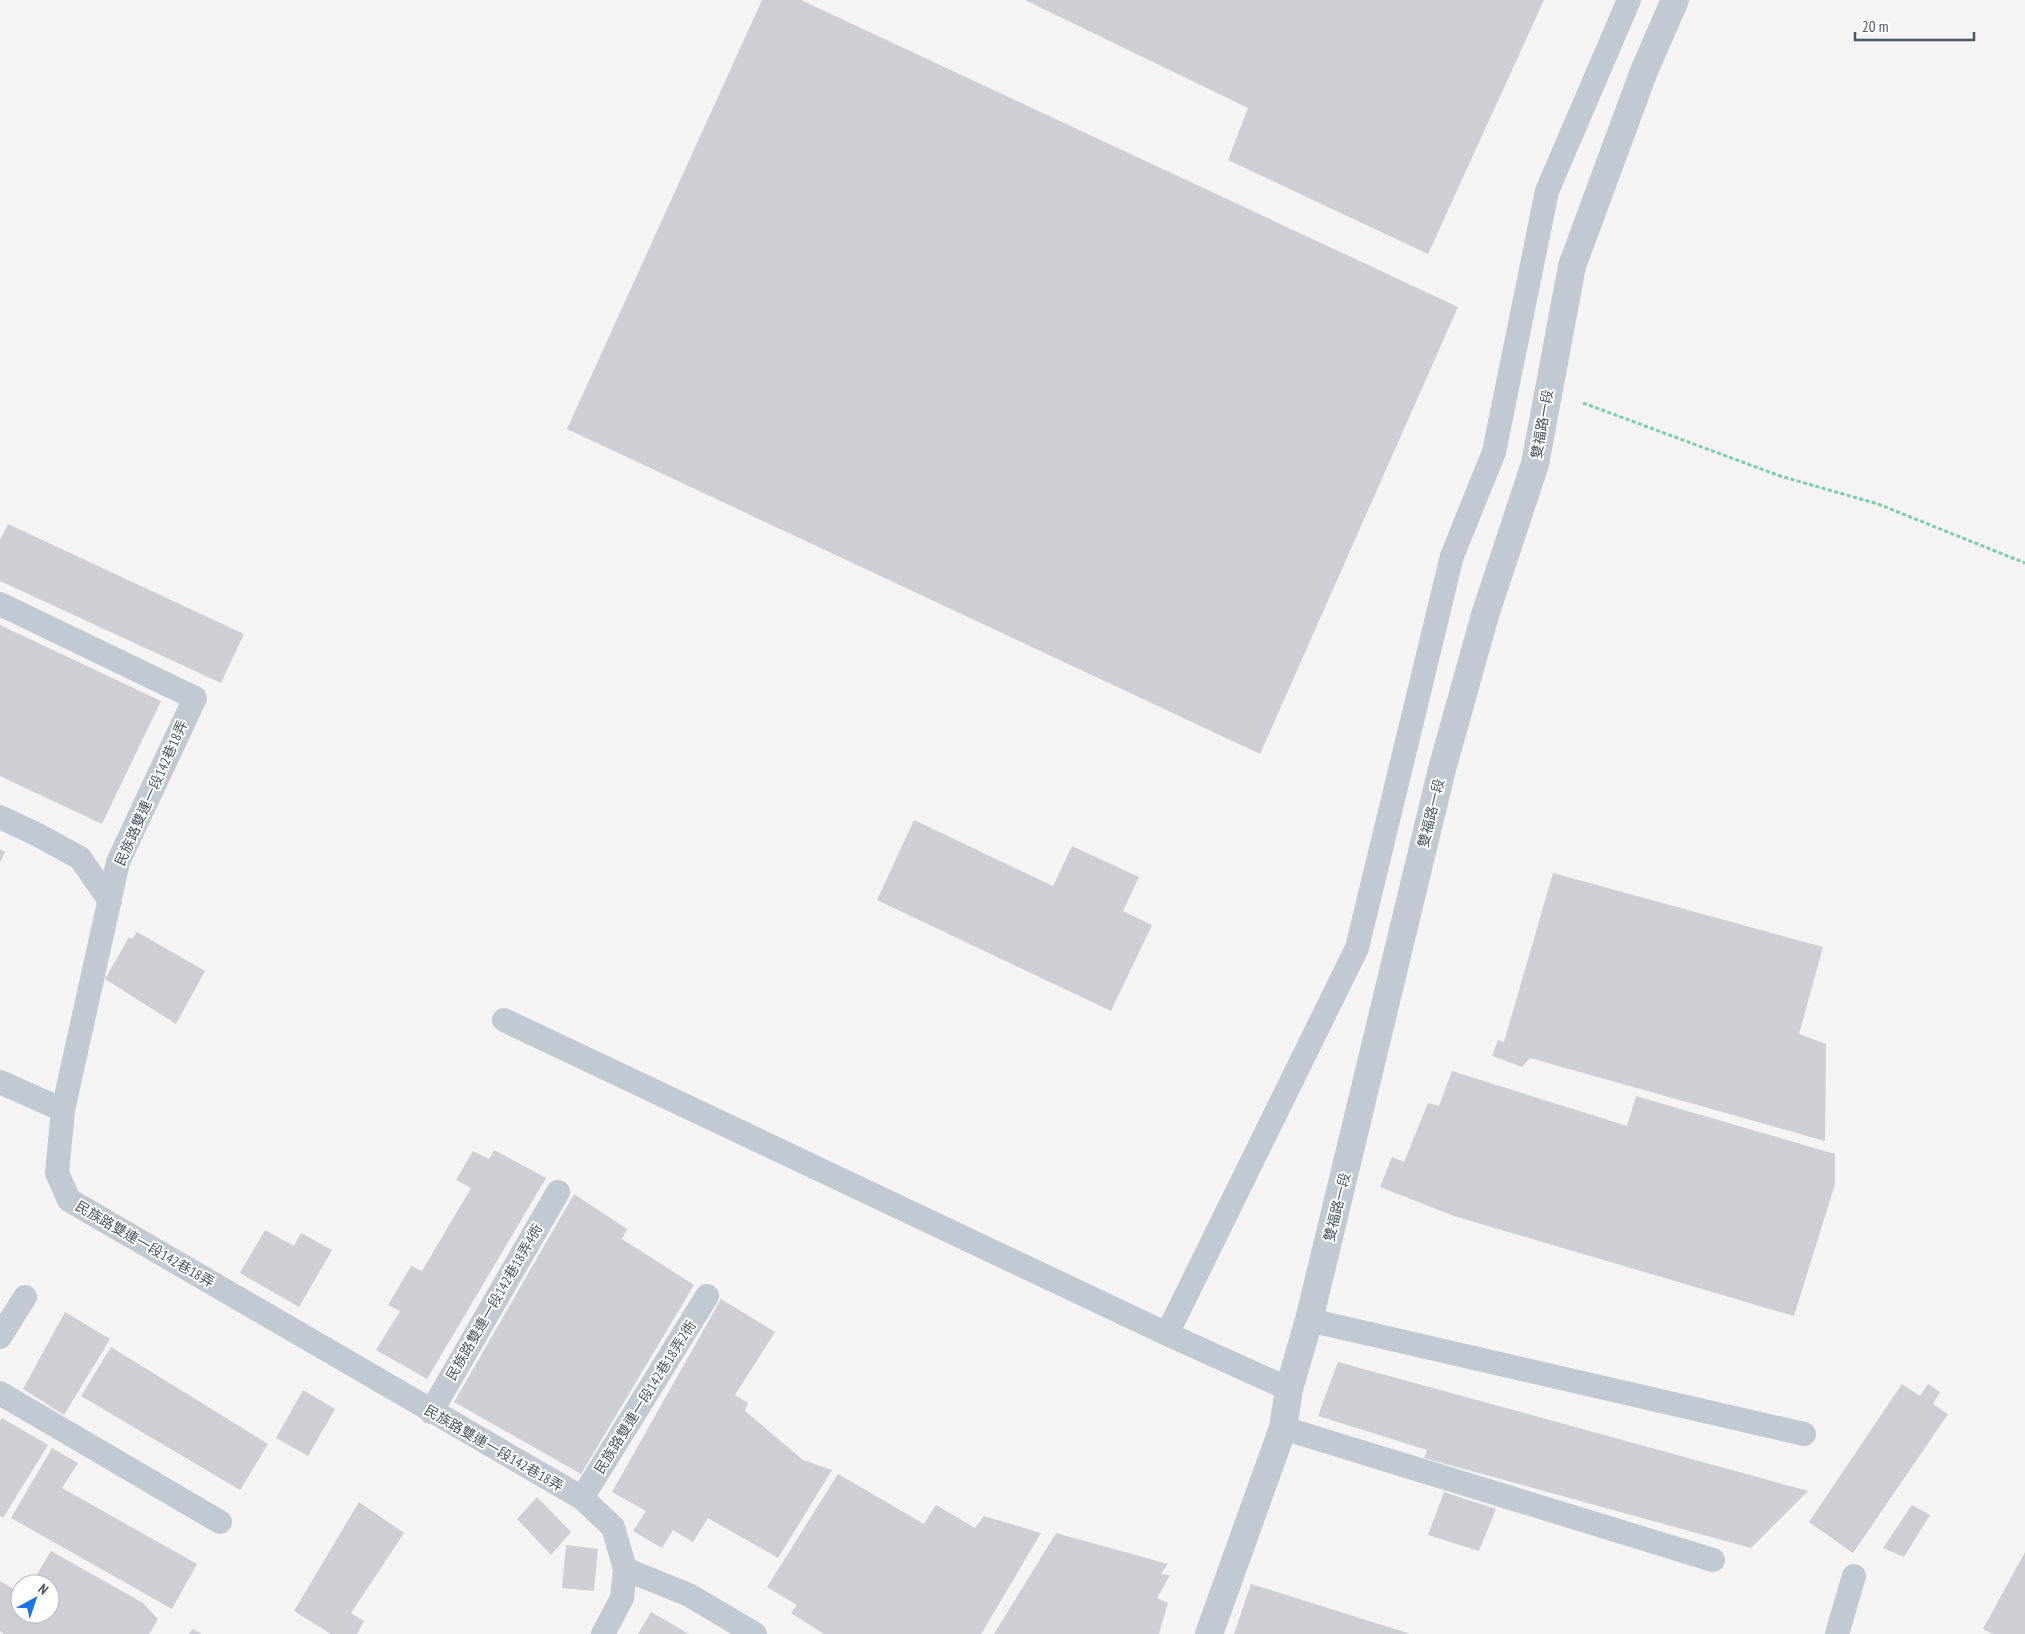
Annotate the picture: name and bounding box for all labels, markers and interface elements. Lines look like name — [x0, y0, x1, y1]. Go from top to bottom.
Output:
scale bar — [1855, 10, 1974, 42]
text: 20 m — [1862, 17, 1888, 36]
street label: 雙福路一段 — [1527, 388, 1557, 460]
street label: 民族路雙連一段142巷18弄 — [111, 717, 191, 869]
street label: 雙福路一段 — [1414, 777, 1448, 849]
street label: 雙福路一段 — [1320, 1171, 1354, 1243]
street label: 民族路雙連一段142巷18弄 — [72, 1197, 218, 1291]
street label: 民族路雙連一段142巷18弄4衖 — [442, 1221, 546, 1383]
street label: 民族路雙連一段142巷18弄2衖 — [590, 1317, 700, 1477]
street label: 民族路雙連一段142巷18弄 — [421, 1401, 567, 1495]
north arrow — [10, 1574, 60, 1624]
text: N — [35, 1580, 52, 1598]

